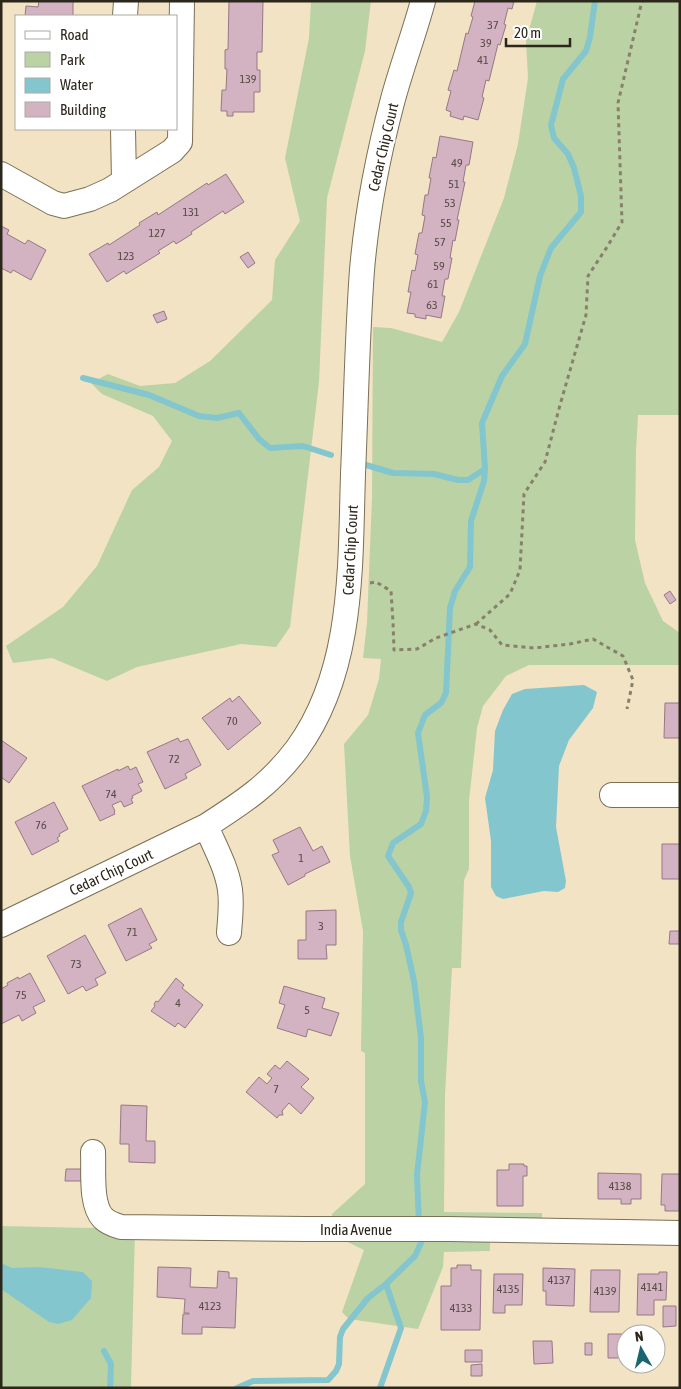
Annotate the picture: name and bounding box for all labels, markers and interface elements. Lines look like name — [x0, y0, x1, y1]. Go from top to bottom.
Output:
legend — [15, 15, 178, 130]
scale bar — [506, 15, 570, 47]
house number: 37 — [487, 18, 499, 32]
text: 20 m — [514, 24, 541, 41]
text: Road — [60, 26, 89, 43]
house number: 39 — [480, 36, 492, 50]
text: Park — [60, 51, 85, 68]
house number: 41 — [477, 53, 489, 67]
house number: 139 — [240, 72, 257, 86]
text: Water — [60, 76, 93, 93]
text: Building — [60, 101, 106, 118]
street label: Cedar Chip Court — [365, 101, 401, 193]
house number: 49 — [451, 156, 463, 170]
house number: 51 — [448, 177, 460, 191]
house number: 53 — [444, 196, 456, 210]
house number: 131 — [183, 205, 200, 219]
house number: 55 — [440, 216, 452, 230]
house number: 127 — [149, 226, 166, 240]
house number: 57 — [434, 235, 446, 249]
house number: 123 — [118, 249, 134, 263]
house number: 59 — [433, 259, 445, 273]
house number: 61 — [427, 277, 439, 291]
house number: 63 — [426, 298, 438, 312]
street label: Cedar Chip Court — [339, 504, 361, 596]
house number: 70 — [226, 714, 238, 728]
house number: 72 — [168, 752, 180, 766]
house number: 74 — [105, 787, 117, 801]
house number: 76 — [35, 818, 47, 832]
street label: Cedar Chip Court — [66, 845, 156, 899]
house number: 1 — [298, 851, 304, 865]
house number: 3 — [318, 919, 324, 933]
house number: 71 — [126, 925, 138, 939]
house number: 73 — [70, 957, 82, 971]
house number: 75 — [15, 988, 27, 1002]
house number: 4 — [175, 996, 181, 1010]
house number: 5 — [304, 1003, 310, 1017]
house number: 7 — [273, 1082, 279, 1096]
house number: 4138 — [609, 1179, 632, 1193]
street label: India Avenue — [320, 1221, 392, 1238]
house number: 4137 — [548, 1273, 571, 1287]
house number: 4141 — [641, 1280, 664, 1294]
house number: 4135 — [497, 1282, 519, 1296]
house number: 4139 — [594, 1284, 617, 1298]
house number: 4123 — [199, 1299, 221, 1313]
house number: 4133 — [450, 1301, 472, 1315]
north arrow — [616, 1324, 666, 1374]
text: N — [634, 1328, 644, 1345]

